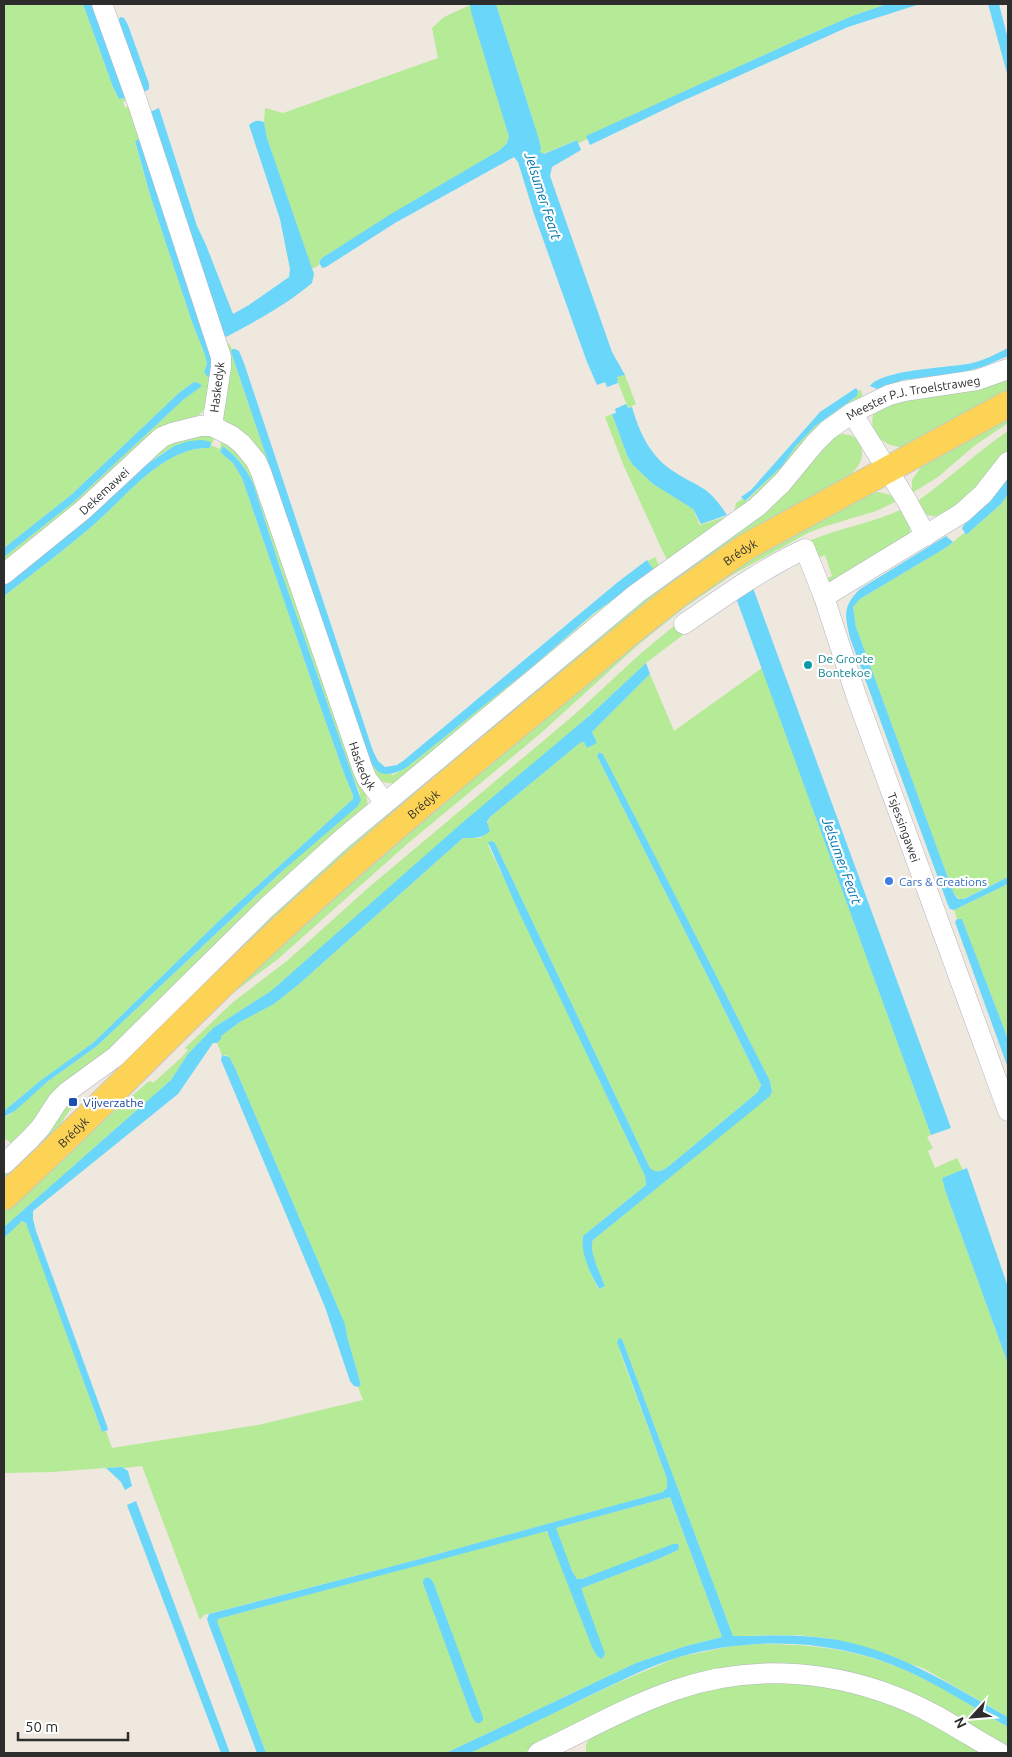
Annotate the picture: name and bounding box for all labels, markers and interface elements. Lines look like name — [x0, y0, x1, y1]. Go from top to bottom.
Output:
water label: Jelsumer Feart — [521, 149, 565, 242]
street label: Haskedyk — [207, 361, 227, 413]
street label: Meester P.J. Troelstraweg — [843, 373, 981, 422]
street label: Dekemawei — [76, 464, 131, 517]
street label: Brédyk — [721, 536, 759, 567]
place label: De Groote Bontekoe — [818, 652, 874, 679]
marker: De Groote Bontekoe — [802, 659, 814, 671]
street label: Haskedyk — [347, 740, 379, 792]
street label: Brédyk — [405, 787, 442, 821]
street label: Tsjessingawei — [886, 791, 923, 864]
water label: Jelsumer Feart — [819, 815, 865, 907]
marker: Cars & Creations — [883, 875, 895, 887]
place label: Cars & Creations — [899, 875, 987, 888]
marker: Vijverzathe — [67, 1096, 79, 1108]
place label: Vijverzathe — [83, 1096, 144, 1109]
street label: Brédyk — [55, 1114, 91, 1149]
north arrow — [947, 1692, 997, 1742]
scale bar — [18, 1710, 128, 1742]
text: N — [951, 1714, 970, 1731]
text: 50 m — [25, 1718, 58, 1735]

